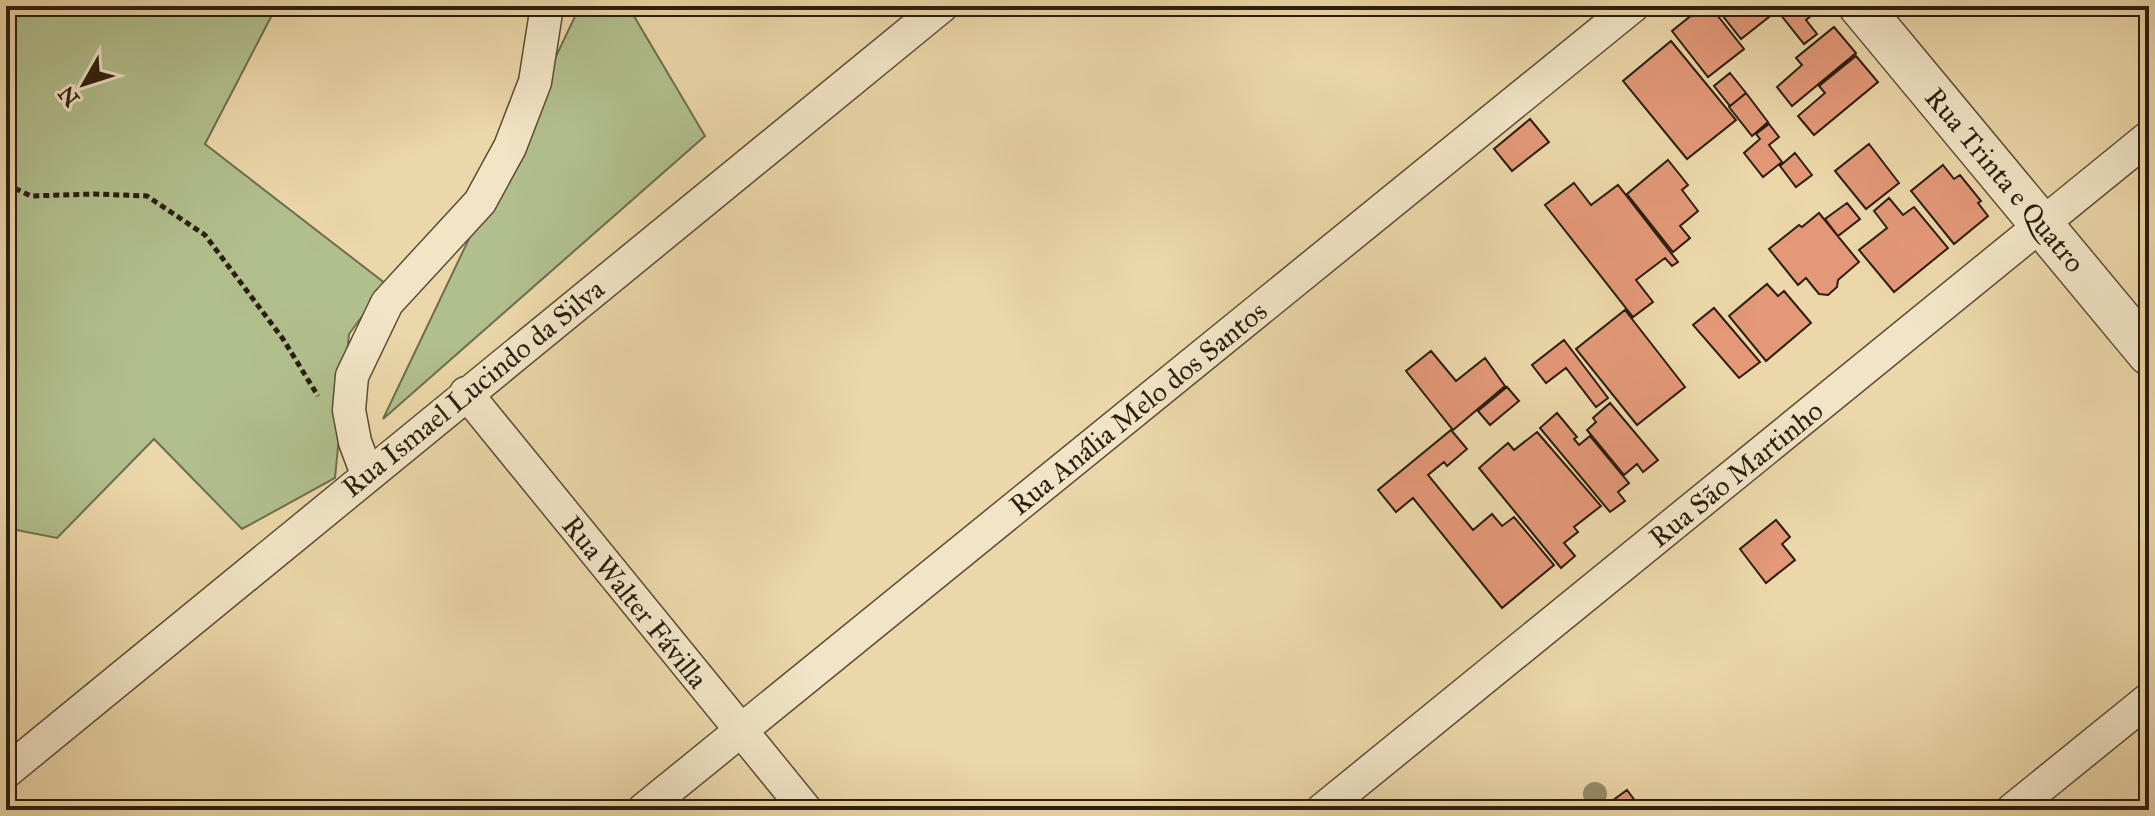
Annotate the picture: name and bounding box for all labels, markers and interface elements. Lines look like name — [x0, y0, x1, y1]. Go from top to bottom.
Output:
north arrow — [44, 44, 124, 124]
text: N — [52, 80, 85, 112]
street label: Rua Trinta e Quatro — [1917, 80, 2093, 280]
street label: Rua Ismael Lucindo da Silva — [335, 271, 611, 505]
street label: Rua Anália Melo dos Santos — [1002, 293, 1274, 523]
street label: Rua São Martinho — [1642, 393, 1830, 555]
street label: Rua Walter Fávilla — [555, 508, 716, 696]

